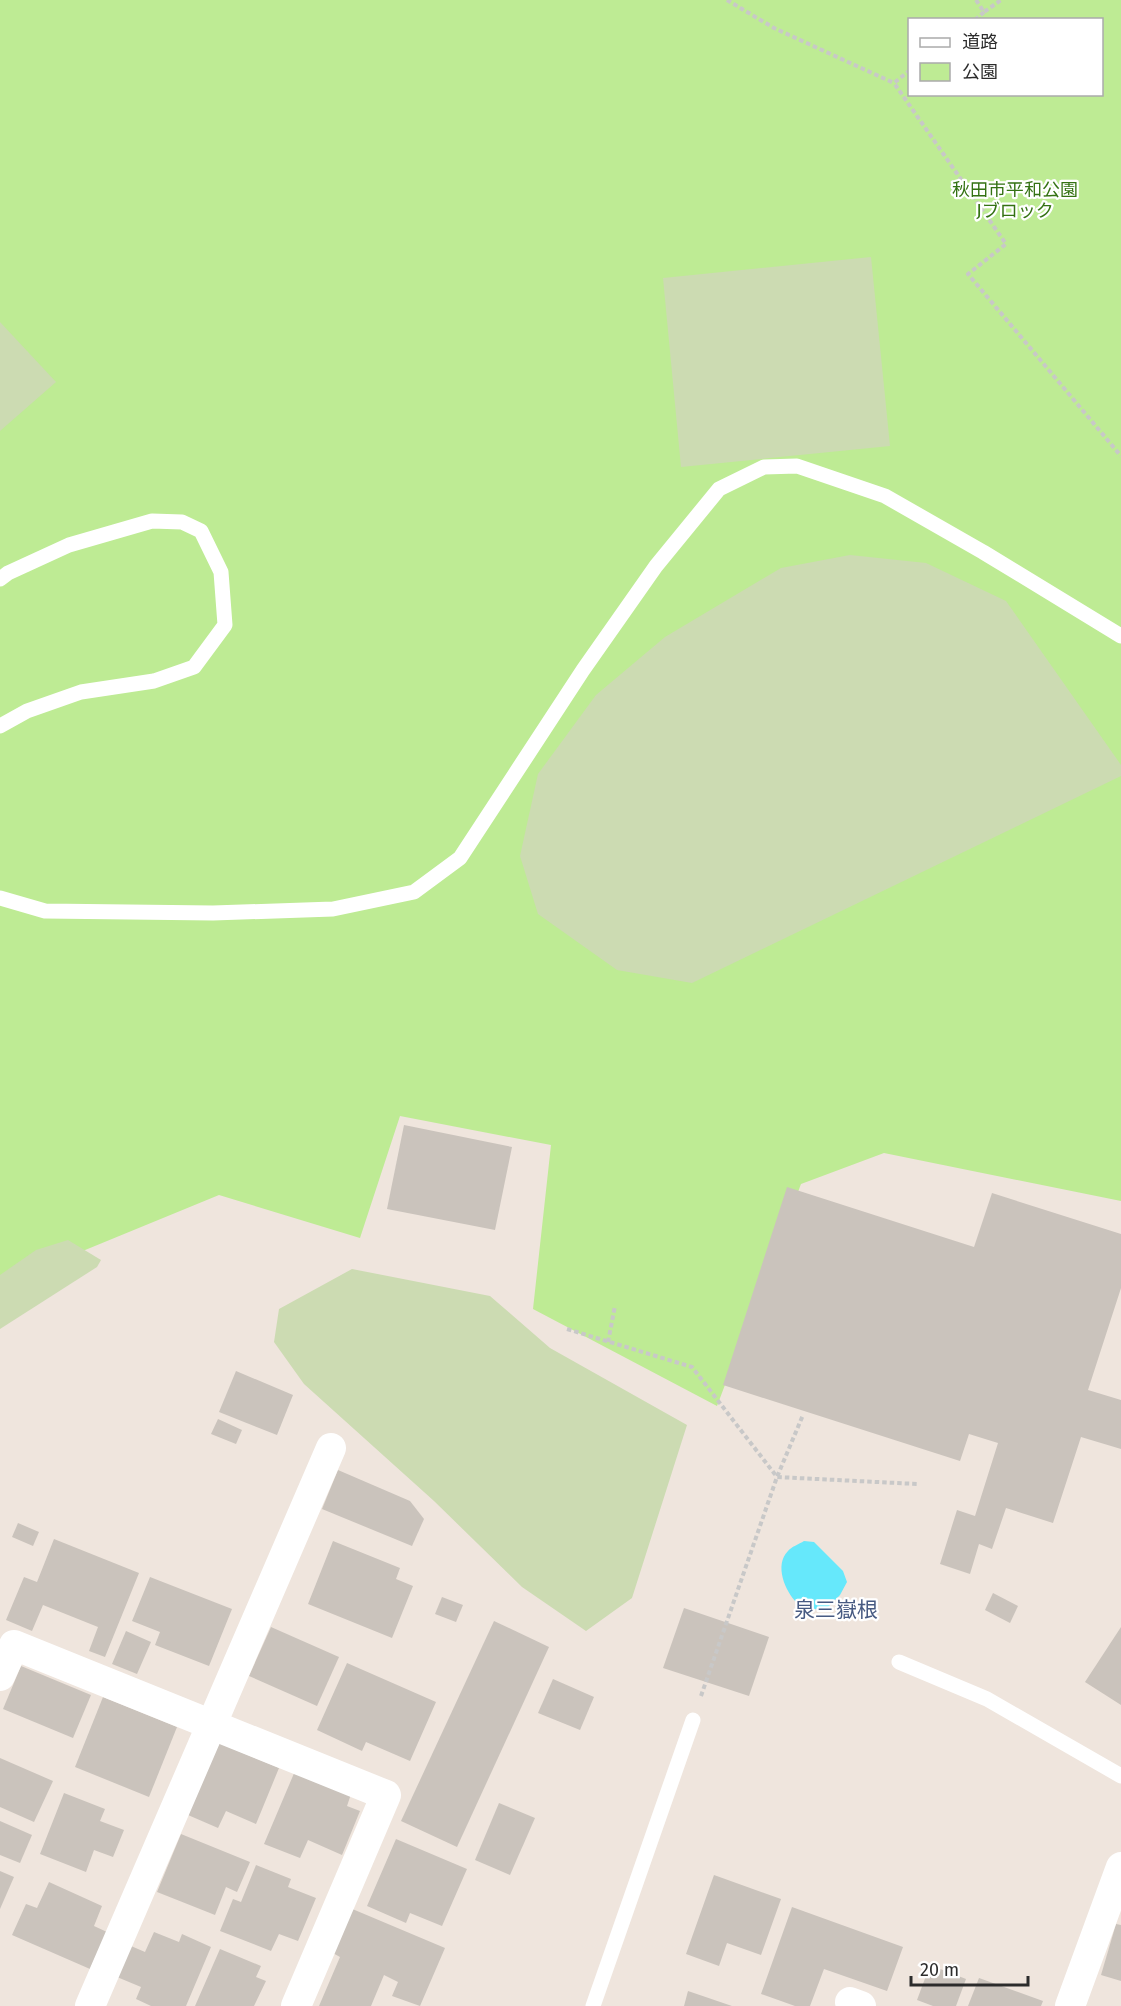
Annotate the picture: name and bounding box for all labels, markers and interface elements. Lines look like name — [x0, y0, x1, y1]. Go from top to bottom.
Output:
legend — [908, 18, 1103, 96]
text: 道路 — [962, 31, 998, 53]
text: 公園 — [962, 61, 998, 83]
park label: 秋田市平和公園 Jブロック — [952, 179, 1078, 222]
district label: 泉三嶽根 — [794, 1597, 878, 1623]
scale bar — [911, 1949, 1028, 1987]
text: 20 m — [920, 1959, 959, 1981]

